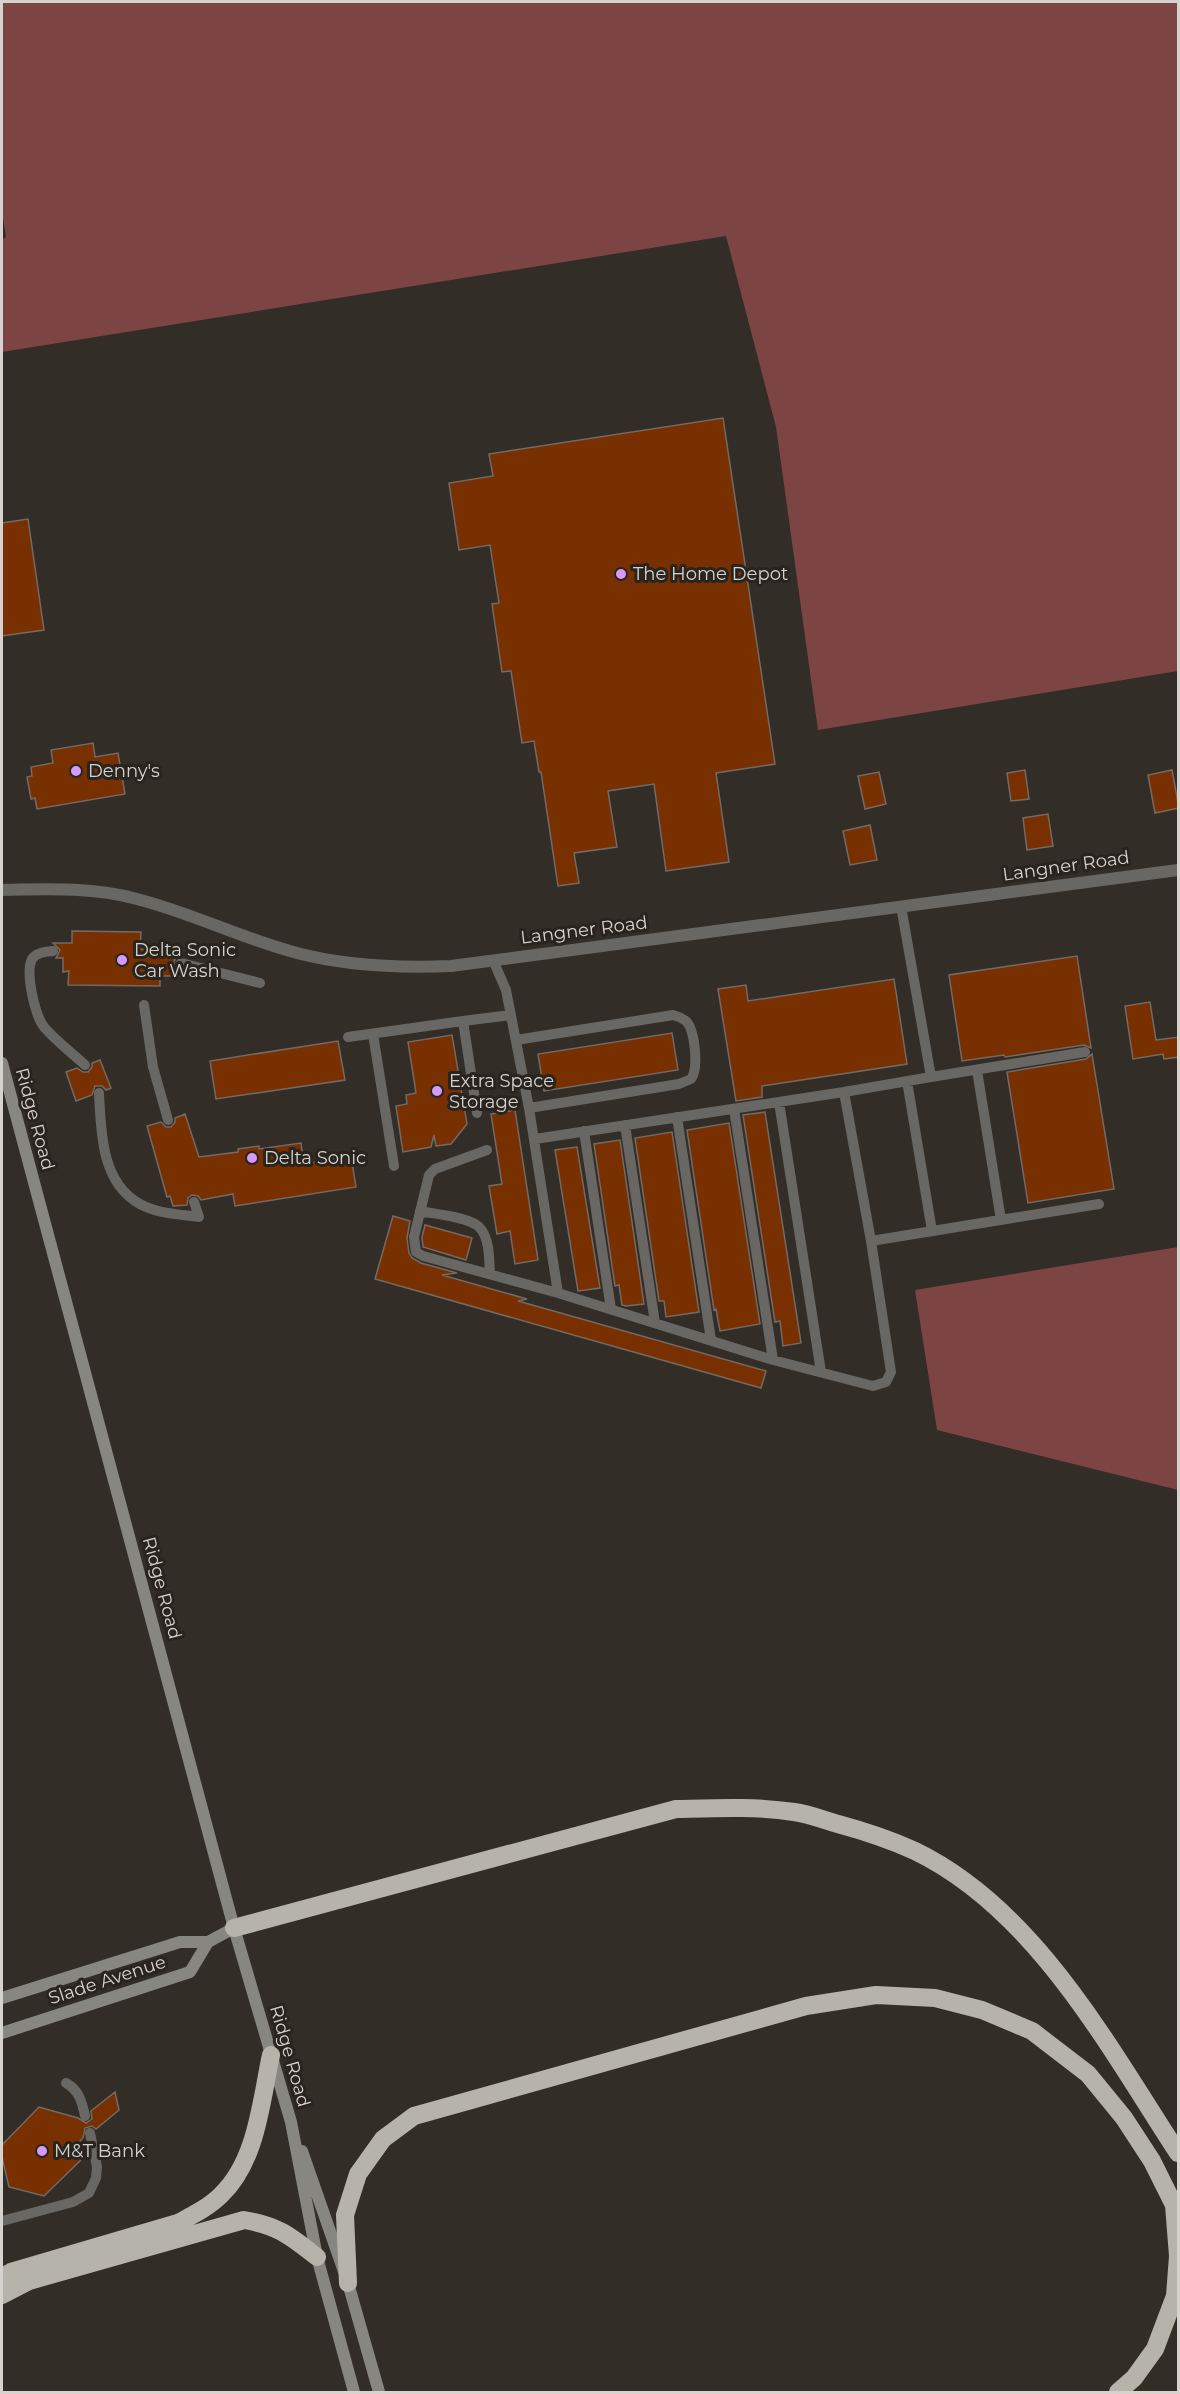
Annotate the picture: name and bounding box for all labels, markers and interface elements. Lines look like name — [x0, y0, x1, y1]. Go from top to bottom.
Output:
place label: The Home Depot — [633, 563, 788, 585]
marker: The Home Depot — [614, 567, 628, 581]
place label: Denny's — [88, 760, 160, 782]
marker: Denny's — [69, 764, 83, 778]
street label: Langner Road — [1001, 846, 1131, 886]
street label: Langner Road — [519, 911, 649, 949]
place label: Delta Sonic Car Wash — [134, 939, 236, 982]
marker: Delta Sonic Car Wash — [115, 953, 129, 967]
street label: Ridge Road — [11, 1065, 59, 1173]
place label: Extra Space Storage — [449, 1070, 554, 1113]
marker: Extra Space Storage — [430, 1084, 444, 1098]
place label: Delta Sonic — [264, 1147, 366, 1169]
marker: Delta Sonic — [245, 1151, 259, 1165]
street label: Ridge Road — [138, 1534, 186, 1642]
street label: Slade Avenue — [45, 1951, 169, 2009]
street label: Ridge Road — [265, 2002, 315, 2110]
place label: M&T Bank — [54, 2140, 145, 2162]
marker: M&T Bank — [35, 2144, 49, 2158]

